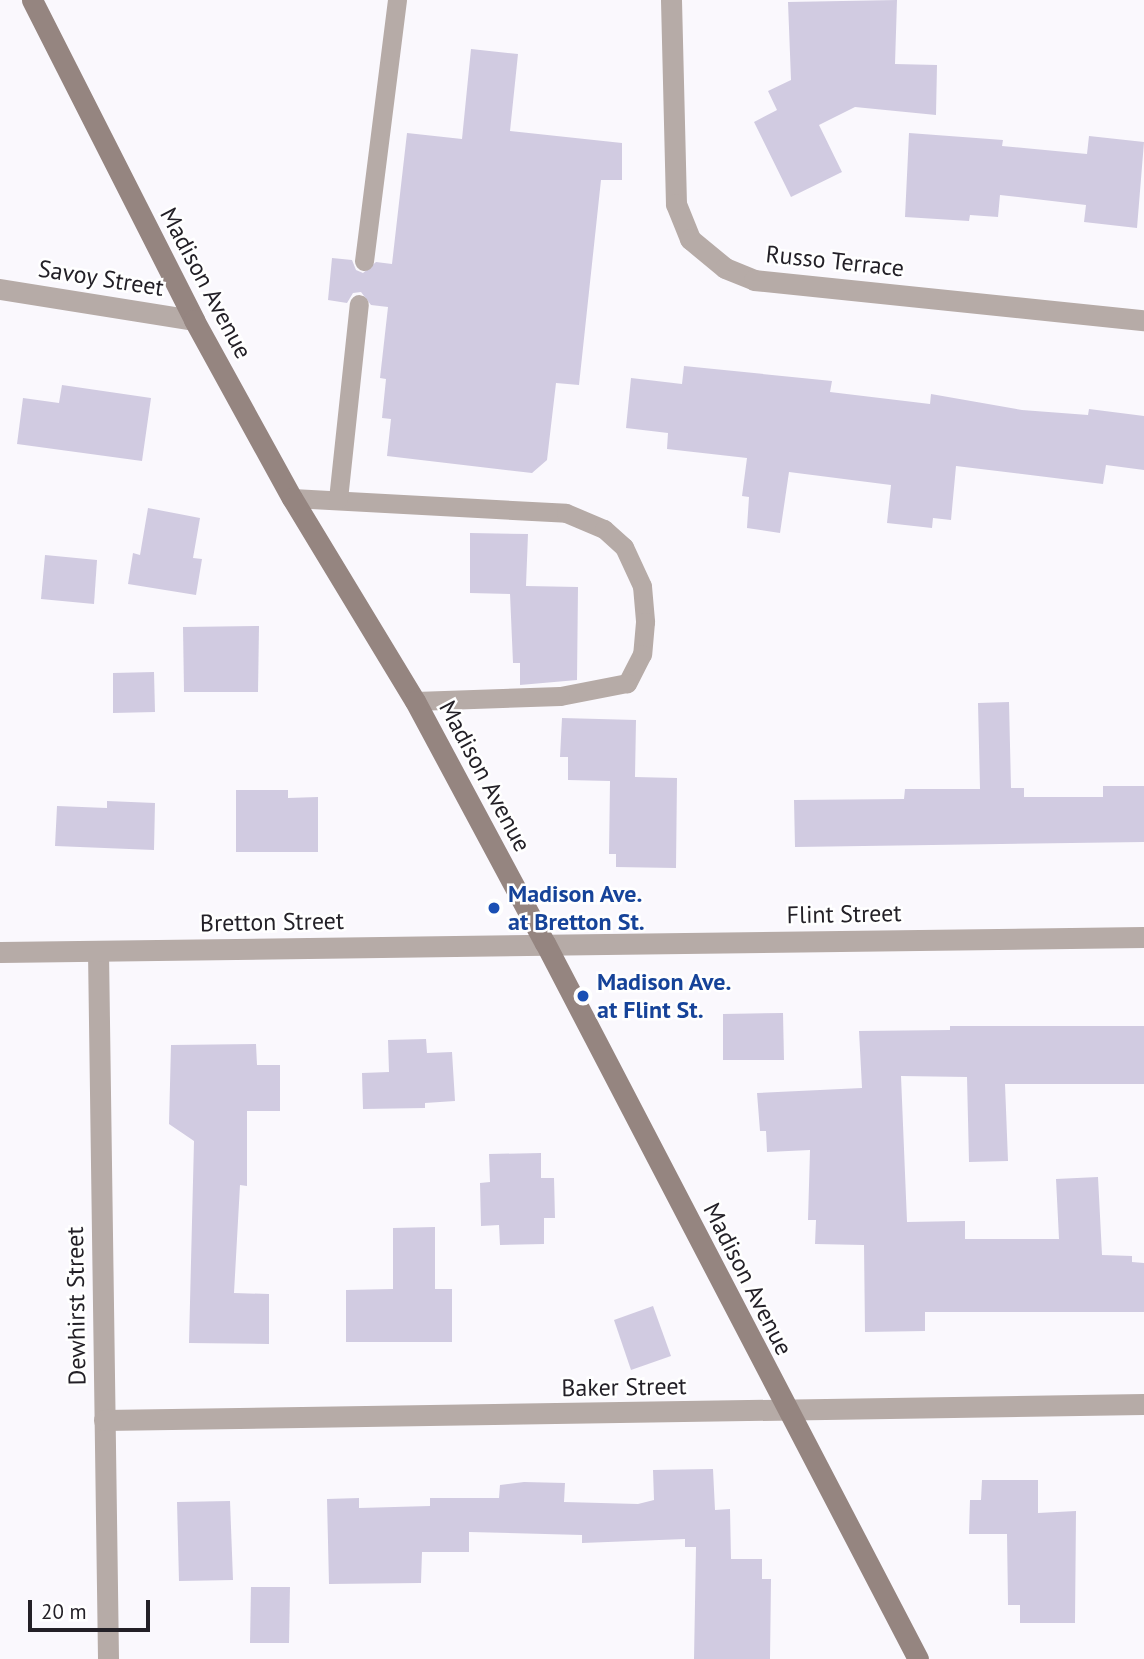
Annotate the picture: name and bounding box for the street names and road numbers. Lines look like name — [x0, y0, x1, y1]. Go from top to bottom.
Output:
street label: Madison Avenue — [154, 202, 258, 364]
street label: Russo Terrace — [764, 239, 906, 283]
street label: Savoy Street — [36, 254, 166, 302]
street label: Madison Avenue — [433, 695, 537, 857]
street label: Flint Street — [786, 899, 902, 929]
street label: Bretton Street — [200, 906, 344, 938]
street label: Madison Avenue — [697, 1198, 799, 1360]
street label: Dewhirst Street — [60, 1226, 92, 1386]
street label: Baker Street — [561, 1372, 687, 1402]

